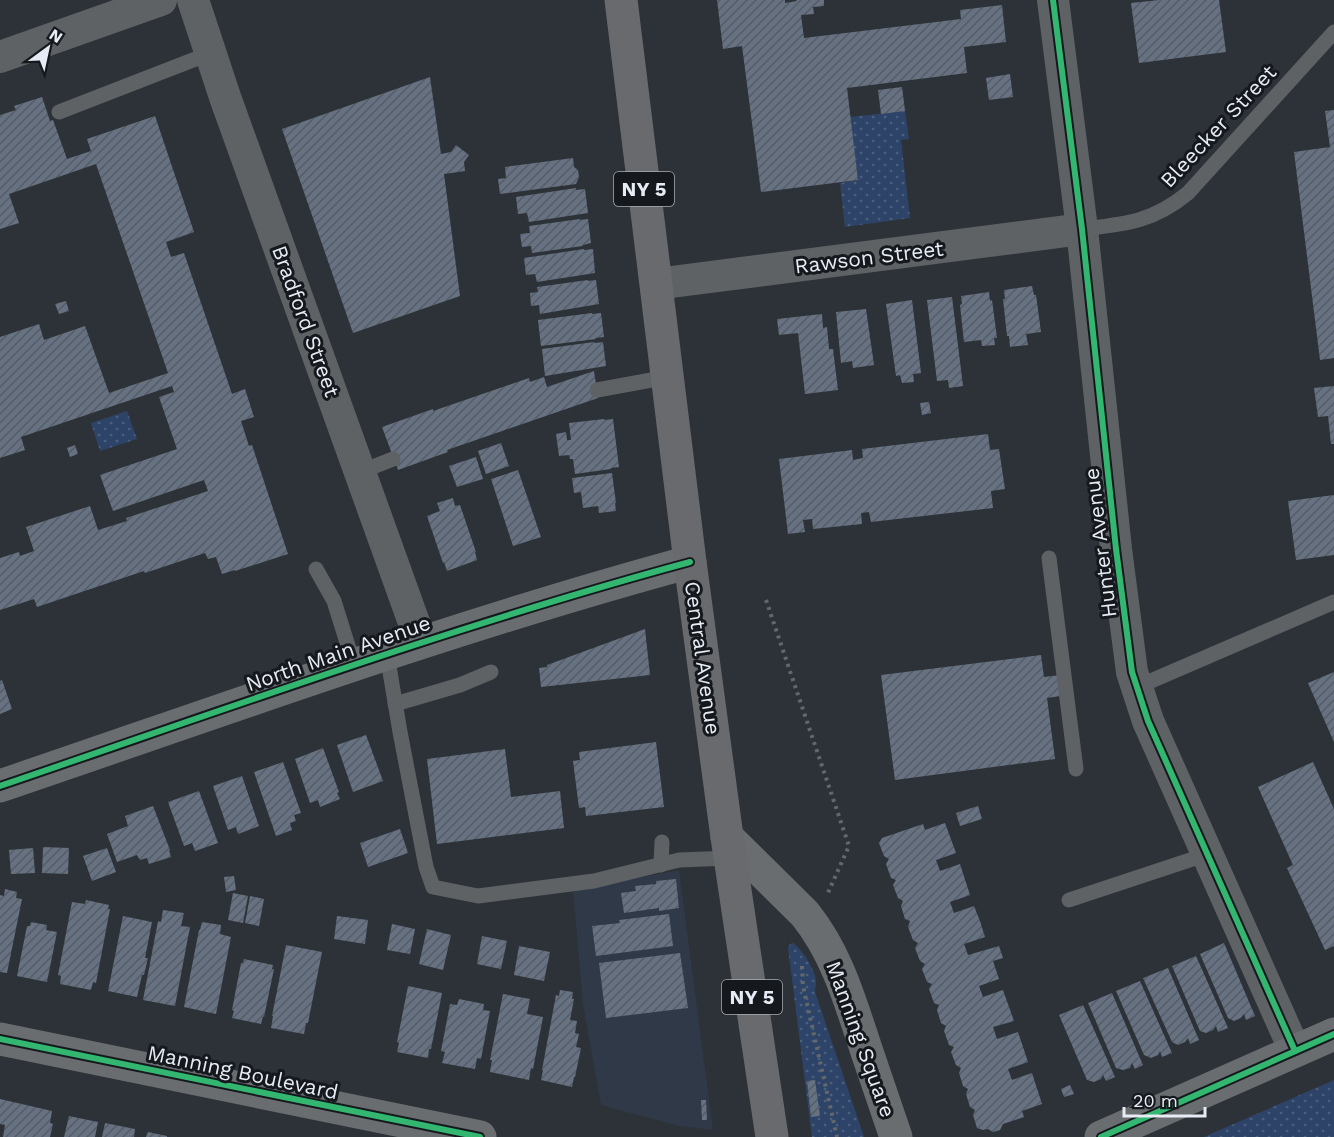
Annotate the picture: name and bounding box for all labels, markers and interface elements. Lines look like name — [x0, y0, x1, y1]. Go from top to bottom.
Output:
north arrow — [18, 18, 78, 78]
text: N — [46, 25, 66, 47]
street label: Bleecker Street — [1155, 59, 1281, 192]
road number: NY 5 — [614, 172, 674, 206]
street label: Rawson Street — [793, 235, 945, 279]
street label: Bradford Street — [267, 242, 345, 400]
street label: Hunter Avenue — [1078, 467, 1122, 619]
street label: Central Avenue — [680, 580, 726, 736]
street label: North Main Avenue — [242, 610, 434, 696]
street label: Manning Square — [821, 957, 901, 1121]
road number: NY 5 — [722, 980, 782, 1014]
street label: Manning Boulevard — [145, 1040, 341, 1104]
scale bar — [1124, 1080, 1205, 1118]
text: 20 m — [1133, 1090, 1178, 1111]

